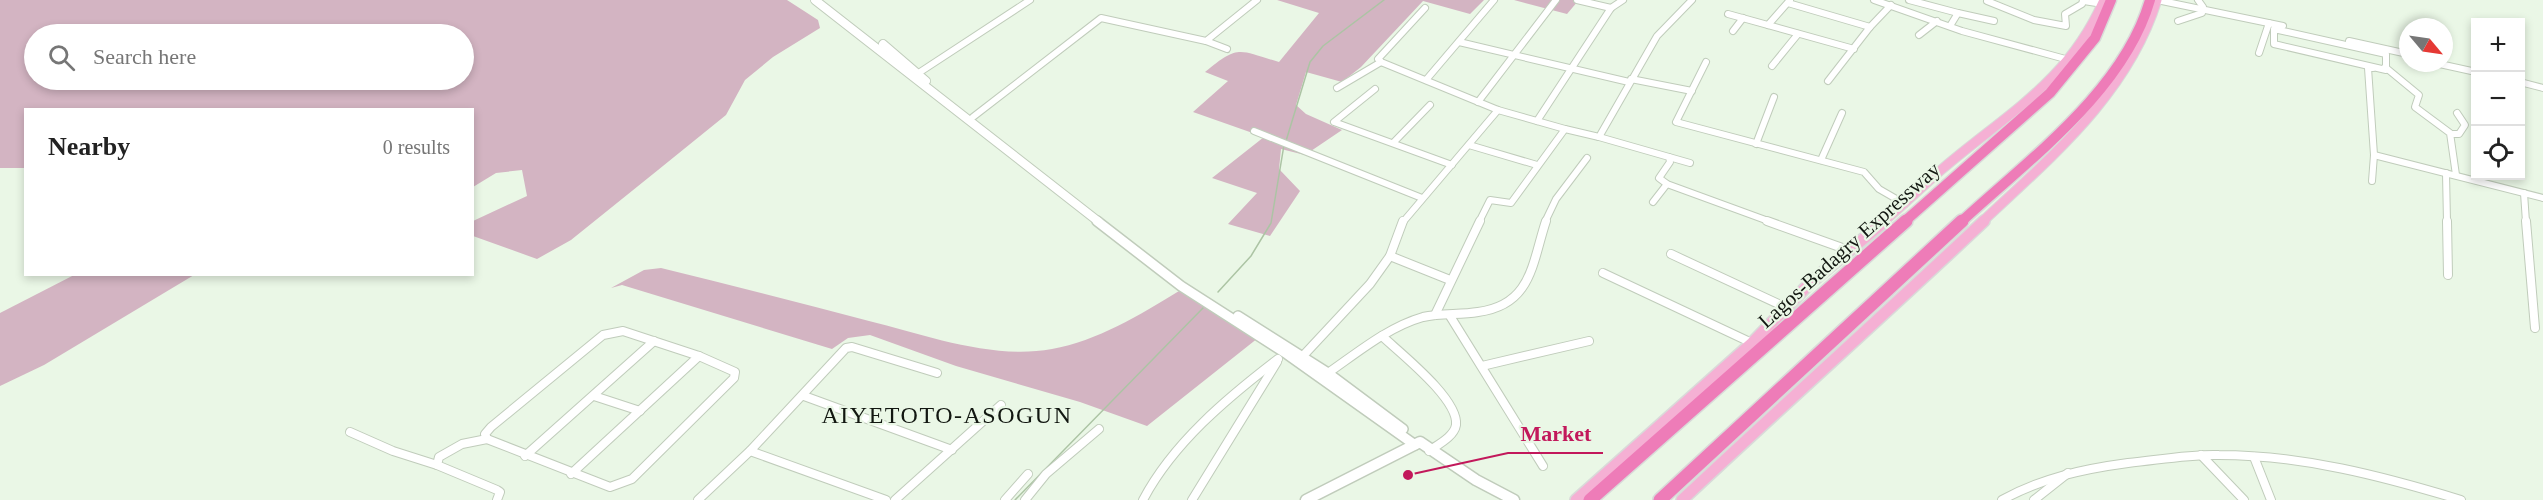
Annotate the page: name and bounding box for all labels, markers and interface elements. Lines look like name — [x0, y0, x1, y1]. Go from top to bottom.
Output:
north arrow — [2399, 18, 2453, 72]
map controls — [2471, 18, 2525, 180]
button: + — [2471, 18, 2525, 72]
search box — [24, 24, 474, 90]
icon: search — [45, 41, 78, 74]
text: Search here — [93, 44, 196, 69]
button: − — [2471, 72, 2525, 126]
button: locate — [2471, 126, 2525, 180]
text: Nearby — [48, 132, 130, 161]
text: 0 results — [383, 136, 450, 158]
street label: Lagos-Badagry Expressway — [1753, 157, 1945, 333]
district label: AIYETOTO-ASOGUN — [822, 402, 1072, 428]
callout: Market — [1508, 413, 1603, 453]
text: Market — [1521, 421, 1592, 446]

